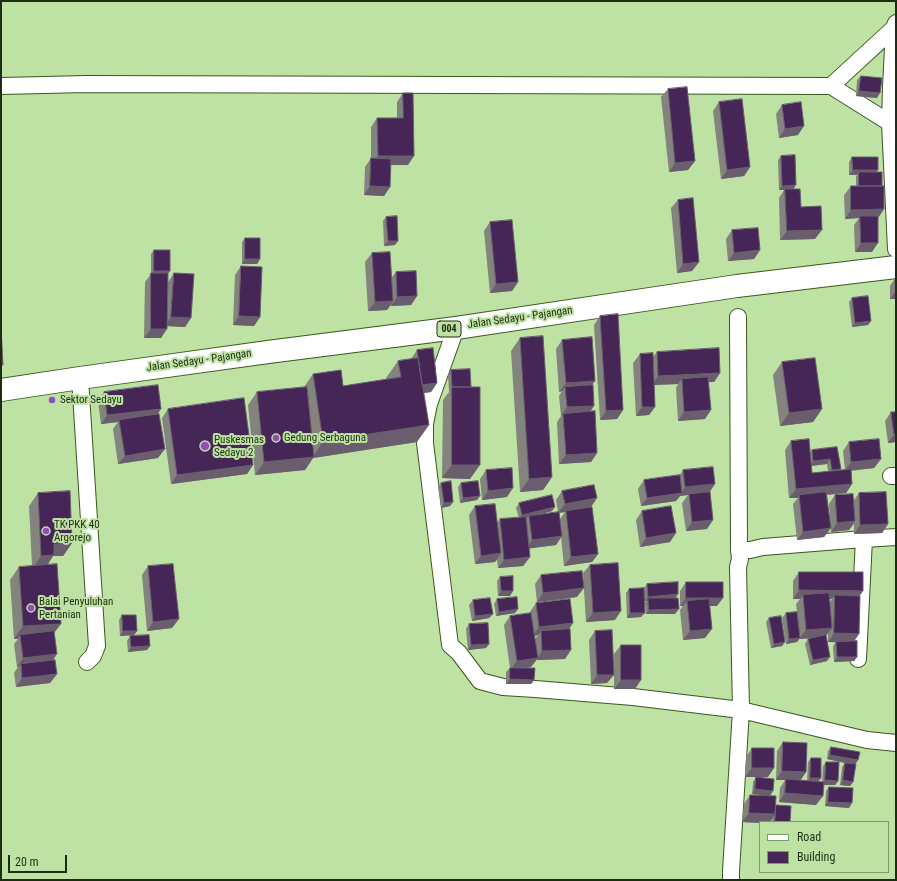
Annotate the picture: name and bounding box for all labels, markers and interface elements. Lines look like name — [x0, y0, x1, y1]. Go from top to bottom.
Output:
street label: Jalan Sedayu - Pajangan — [467, 304, 573, 332]
road number: 004 — [437, 321, 461, 337]
street label: Jalan Sedayu - Pajangan — [146, 347, 252, 375]
place label: Sektor Sedayu — [60, 393, 122, 407]
marker: Sektor Sedayu — [47, 395, 57, 405]
place label: Gedung Serbaguna — [284, 431, 366, 445]
place label: Puskesmas Sedayu 2 — [214, 433, 264, 459]
marker: Gedung Serbaguna — [271, 433, 281, 443]
marker: Puskesmas Sedayu 2 — [199, 440, 211, 452]
place label: TK PKK 40 Argorejo — [54, 518, 100, 544]
marker: TK PKK 40 Argorejo — [41, 526, 51, 536]
place label: Balai Penyuluhan Pertanian — [39, 595, 113, 621]
marker: Balai Penyuluhan Pertanian — [26, 603, 36, 613]
legend — [759, 821, 889, 873]
text: Road — [797, 830, 821, 844]
scale bar — [10, 847, 69, 873]
text: Building — [797, 850, 835, 864]
text: 20 m — [15, 855, 39, 869]

